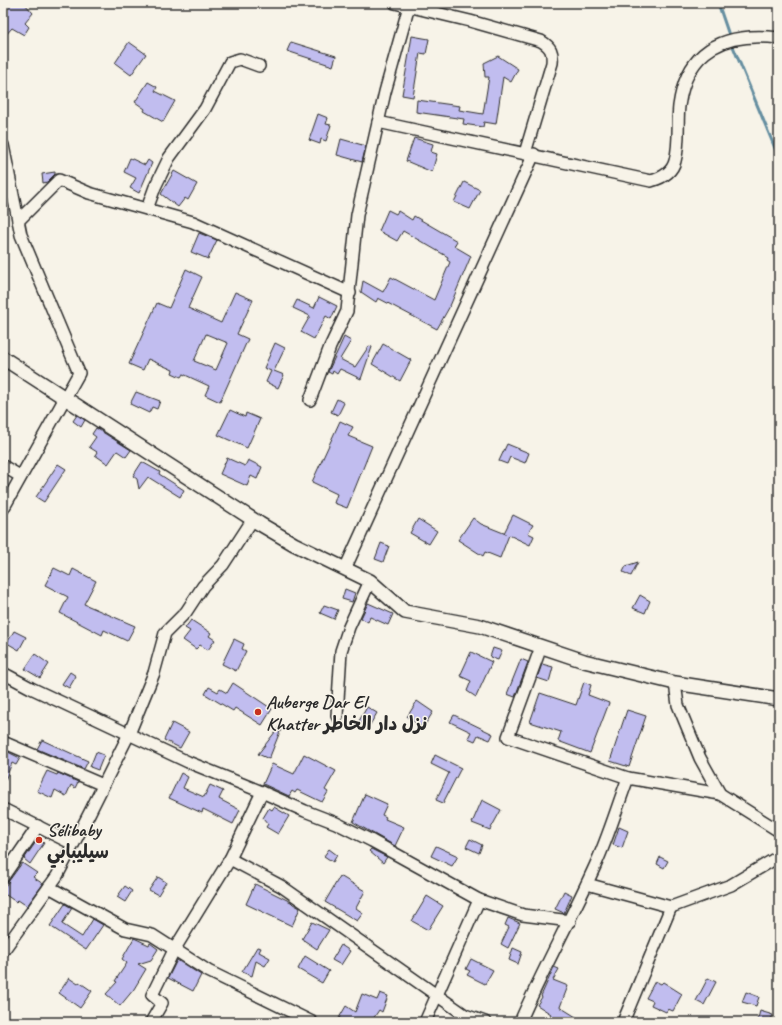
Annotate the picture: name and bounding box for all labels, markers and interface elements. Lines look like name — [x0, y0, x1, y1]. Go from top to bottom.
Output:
place label: Auberge Dar El Khatter نزل دار الخاطر — [266, 690, 427, 736]
marker: Auberge Dar El Khatter نزل دار الخاطر — [253, 707, 263, 717]
place label: Sélibaby سيليبابي — [47, 818, 109, 868]
marker: Sélibaby سيليبابي — [34, 835, 44, 845]

